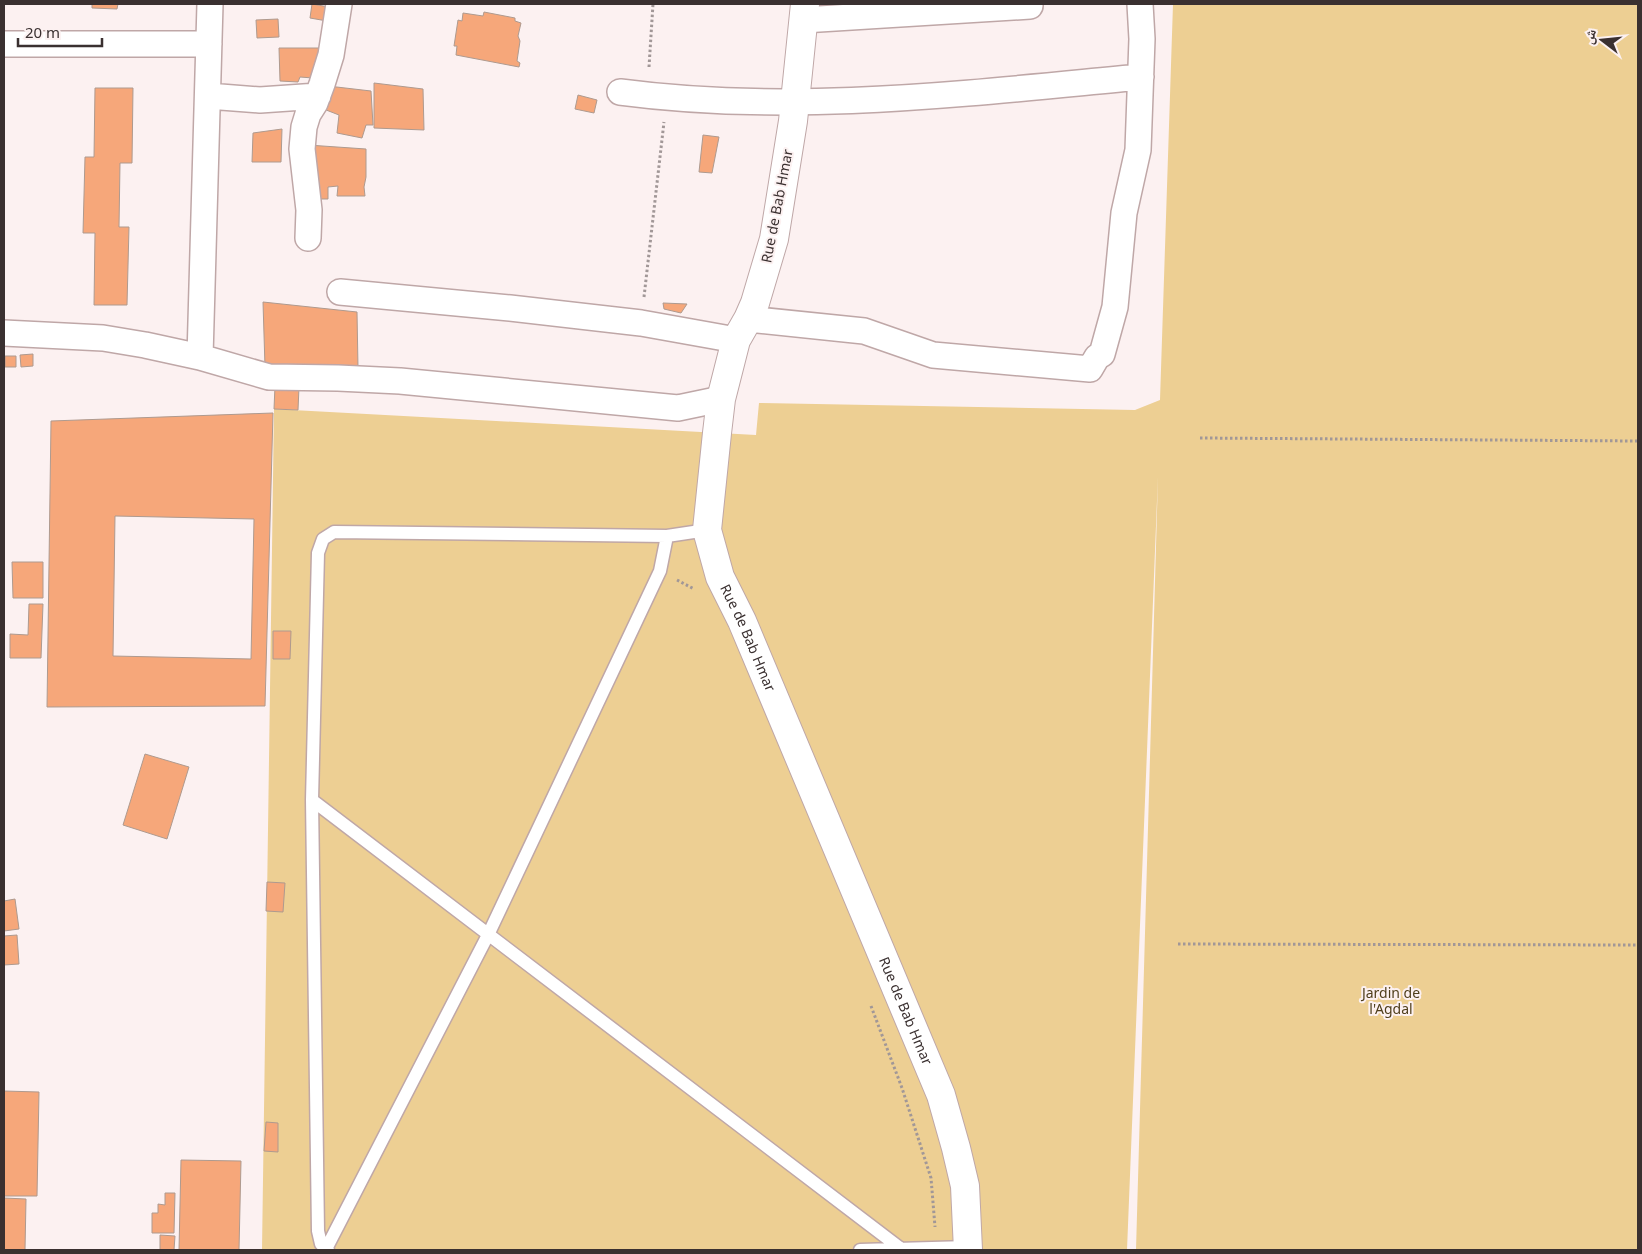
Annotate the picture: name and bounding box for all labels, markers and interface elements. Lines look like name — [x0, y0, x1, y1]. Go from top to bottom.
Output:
scale bar — [18, 15, 101, 47]
north arrow — [1577, 15, 1627, 65]
text: 20 m — [25, 22, 60, 42]
text: ش — [1578, 26, 1600, 46]
street label: Rue de Bab Hmar — [756, 147, 797, 264]
street label: Rue de Bab Hmar — [716, 581, 781, 694]
street label: Rue de Bab Hmar — [875, 954, 937, 1068]
park label: Jardin de l'Agdal — [1360, 983, 1420, 1018]

